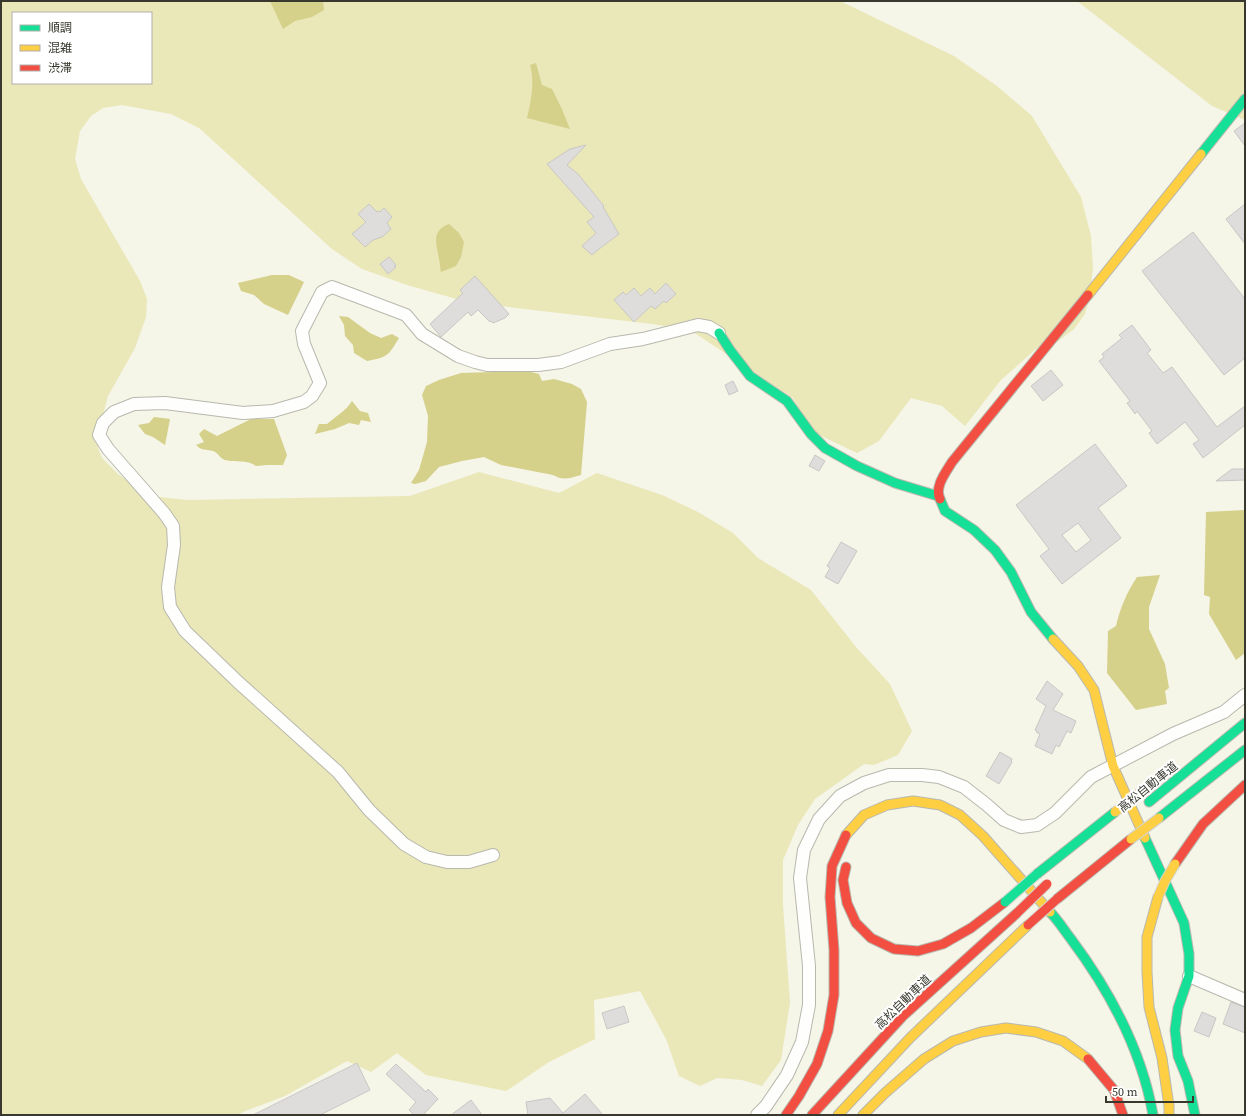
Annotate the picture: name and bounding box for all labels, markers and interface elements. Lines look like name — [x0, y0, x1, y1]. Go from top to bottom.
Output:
legend — [12, 12, 152, 84]
text: 順調 — [48, 20, 72, 36]
text: 混雑 — [48, 40, 72, 56]
text: 渋滞 — [48, 60, 72, 76]
street label: 高松自動車道 — [1115, 758, 1181, 816]
street label: 高松自動車道 — [872, 971, 934, 1033]
scale bar — [1106, 1078, 1193, 1104]
text: 50 m — [1112, 1084, 1138, 1100]

